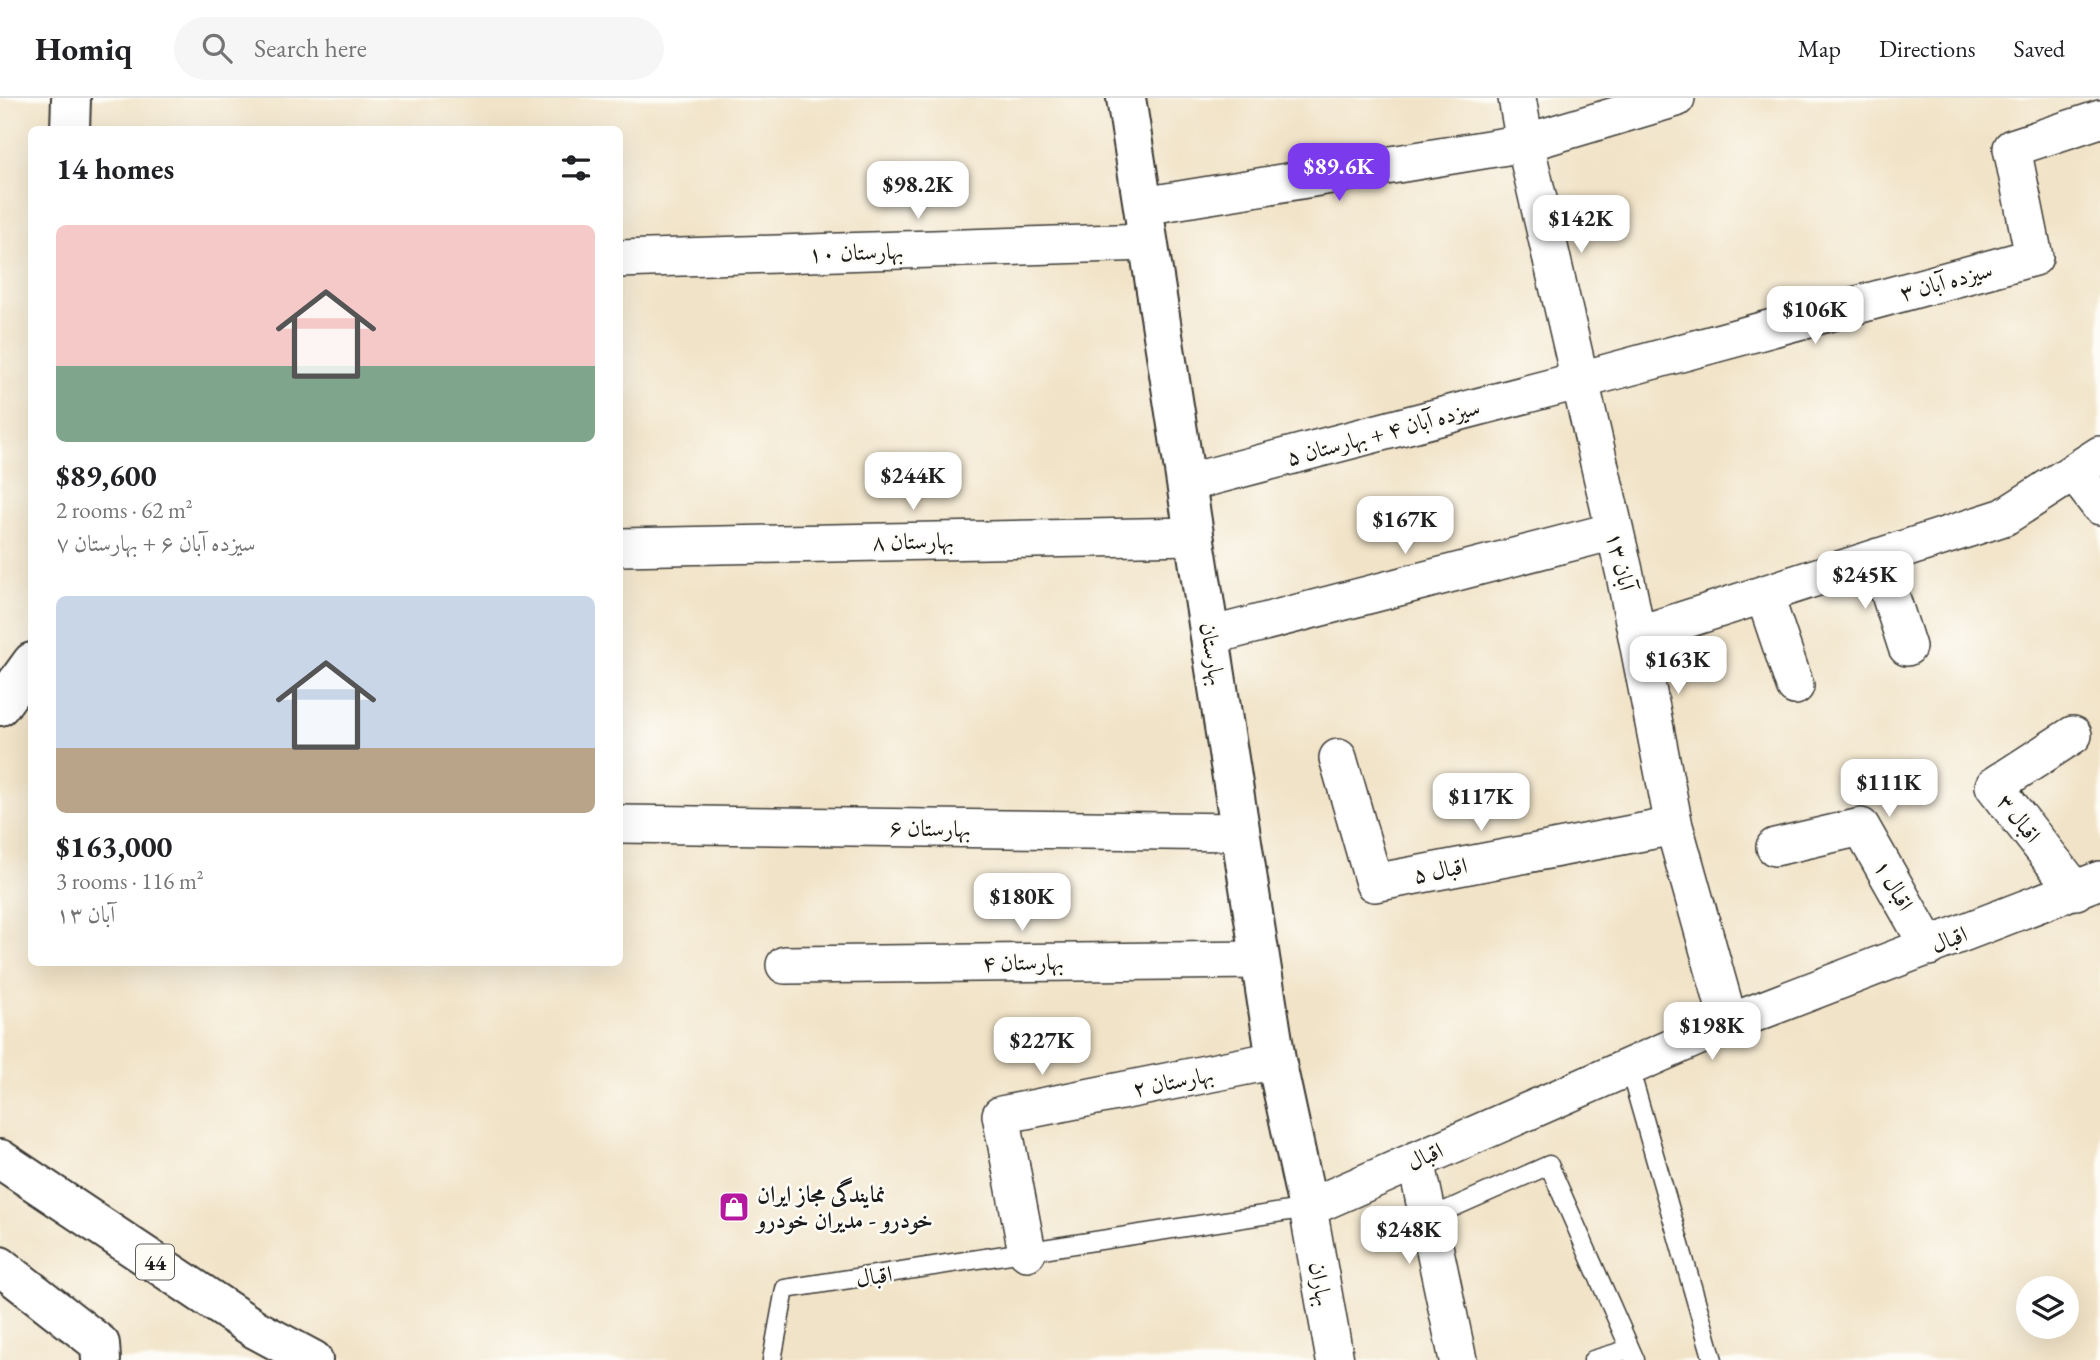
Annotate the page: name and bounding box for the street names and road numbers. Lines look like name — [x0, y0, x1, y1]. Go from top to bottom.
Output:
street label: بهارستان ۱۰ — [808, 235, 904, 269]
street label: سیزده آبان ۳ — [1896, 254, 1996, 308]
street label: سیزده آبان ۴ + بهارستان ۵ — [1283, 392, 1483, 472]
street label: بهارستان ۸ — [872, 525, 954, 557]
street label: ۱۳ آبان — [1600, 529, 1643, 596]
street label: بهارستان — [1193, 620, 1233, 688]
street label: اقبال ۳ — [1990, 787, 2048, 849]
street label: بهارستان ۶ — [889, 812, 971, 844]
street label: اقبال ۵ — [1410, 850, 1470, 890]
street label: اقبال ۱ — [1867, 854, 1921, 916]
street label: اقبال — [1927, 918, 1971, 960]
street label: بهارستان ۴ — [982, 946, 1064, 978]
street label: بهارستان ۲ — [1130, 1058, 1216, 1104]
street label: اقبال — [1402, 1135, 1448, 1177]
road number: 44 — [136, 1244, 174, 1280]
street label: اقبال — [854, 1259, 894, 1293]
street label: بهاران — [1302, 1259, 1340, 1309]

